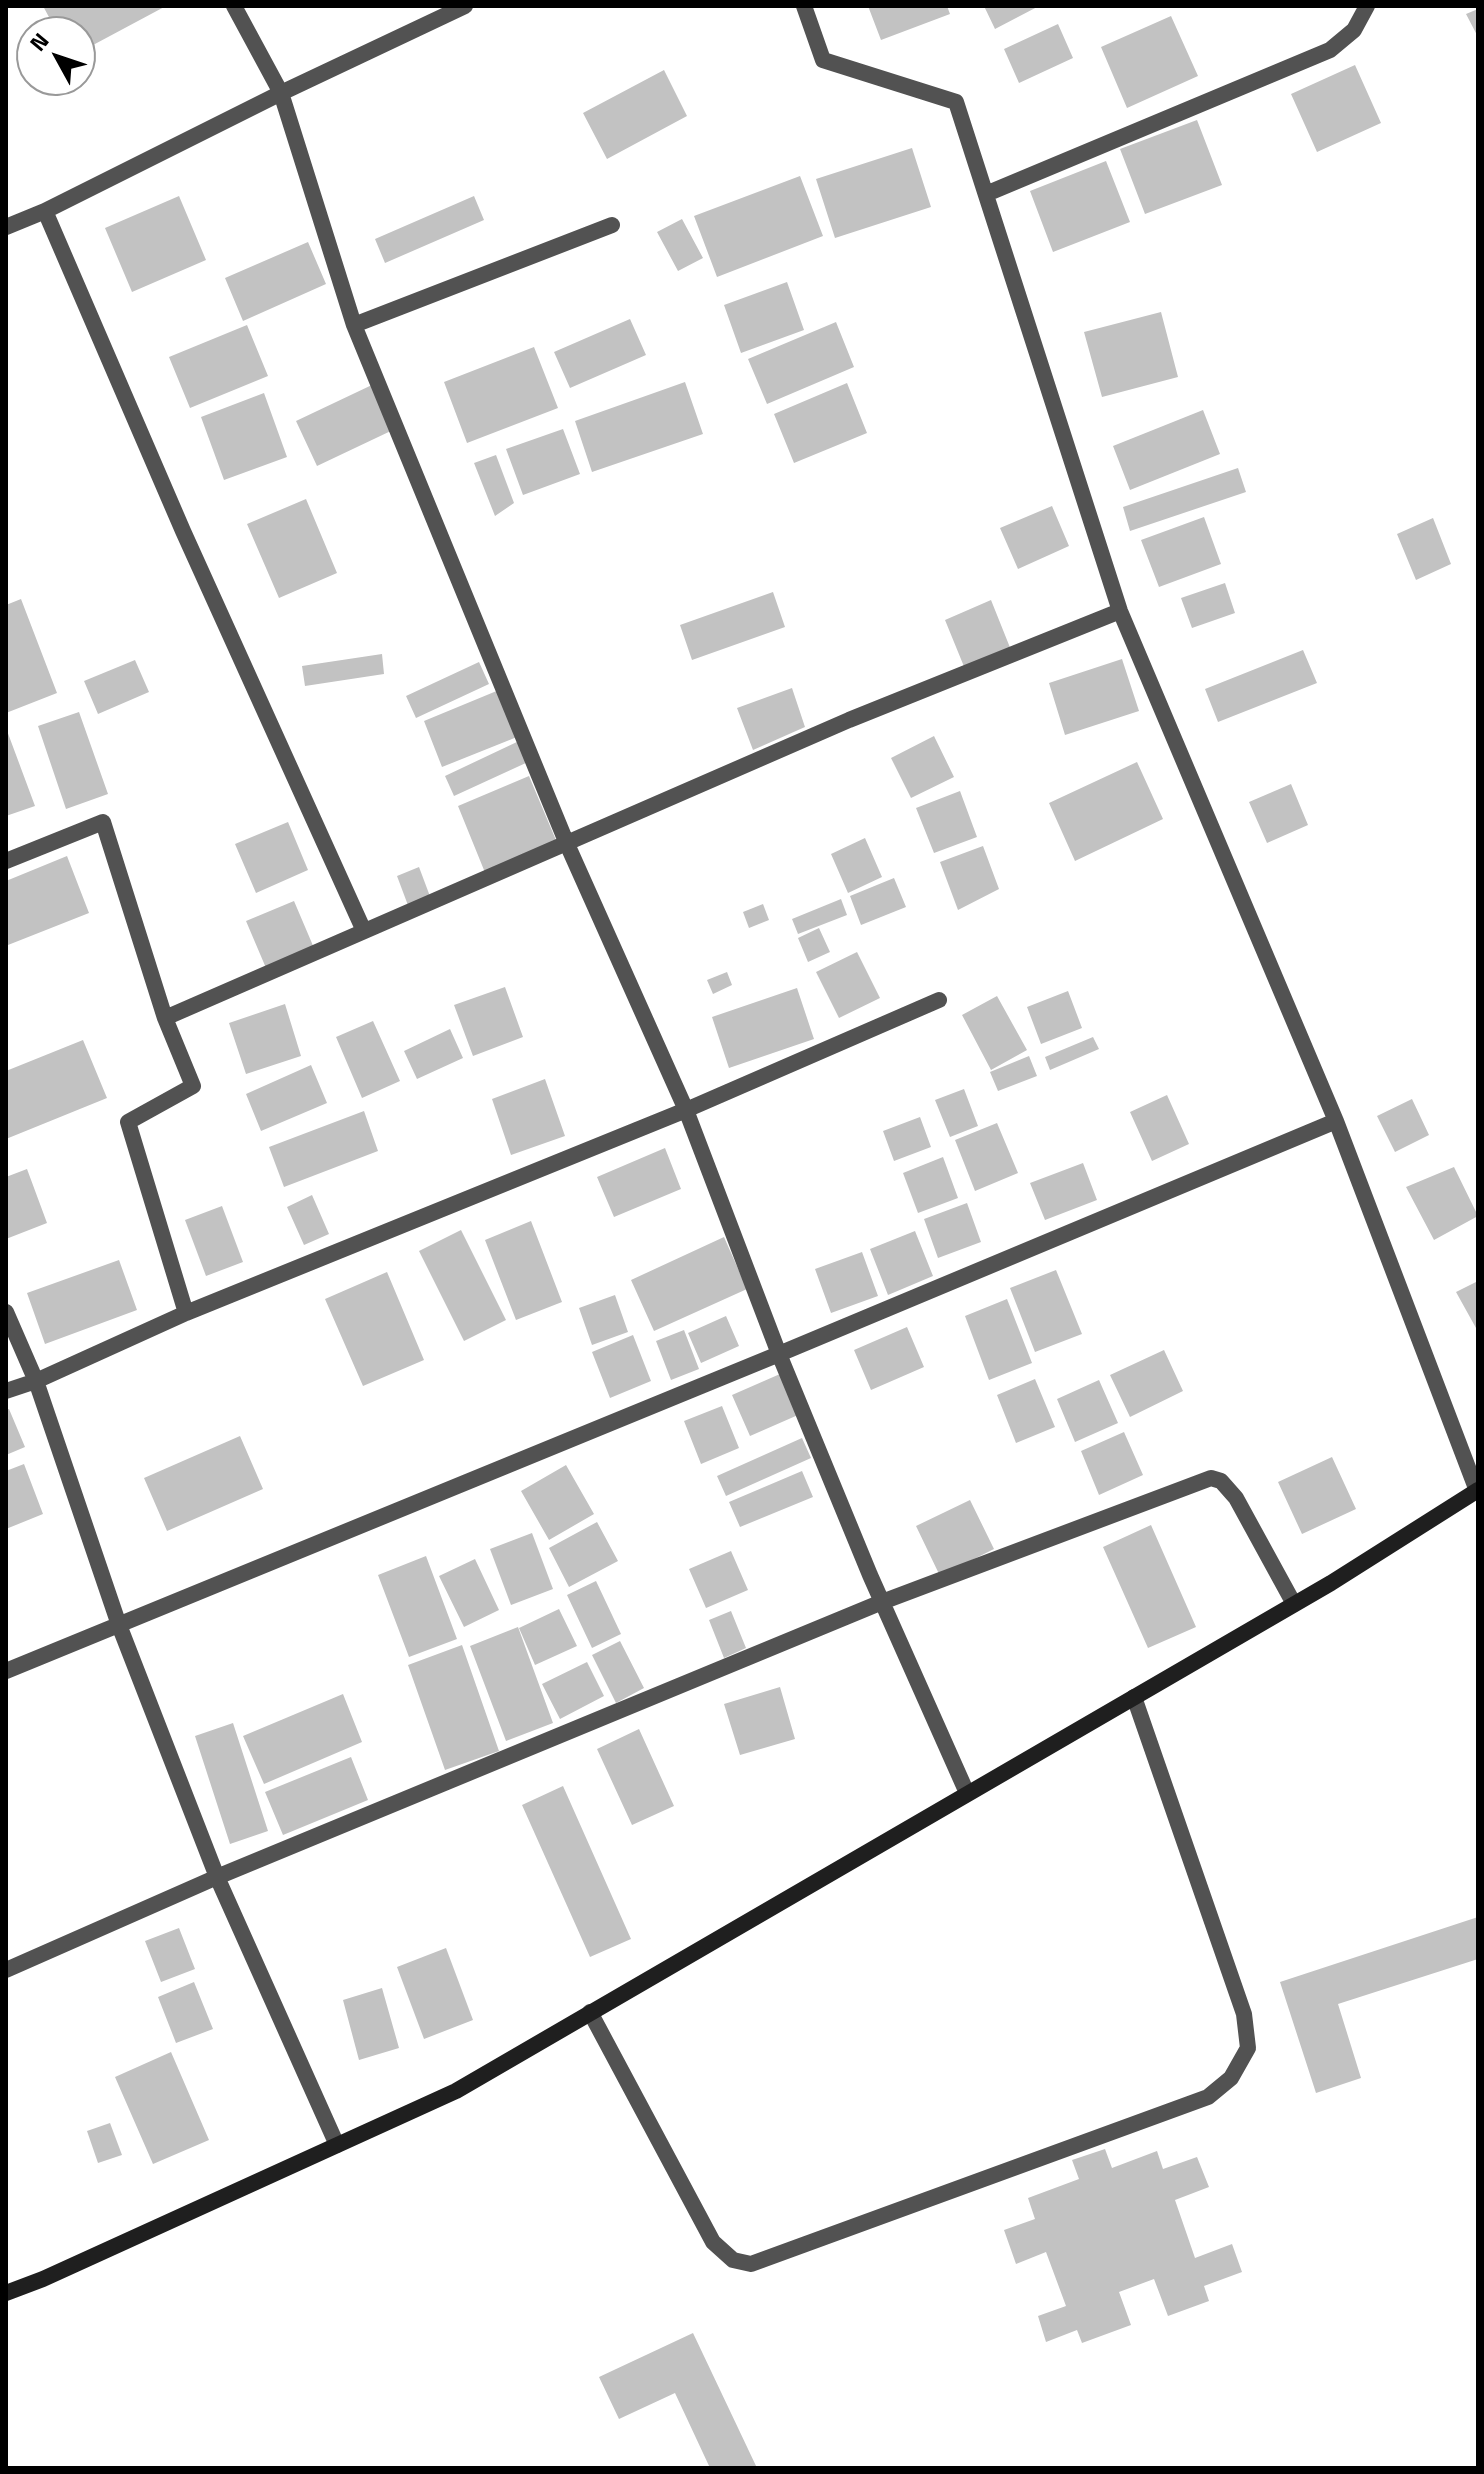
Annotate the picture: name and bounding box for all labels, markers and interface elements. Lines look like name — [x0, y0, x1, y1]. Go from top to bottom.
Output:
north arrow — [16, 16, 96, 96]
text: N — [21, 25, 57, 59]

